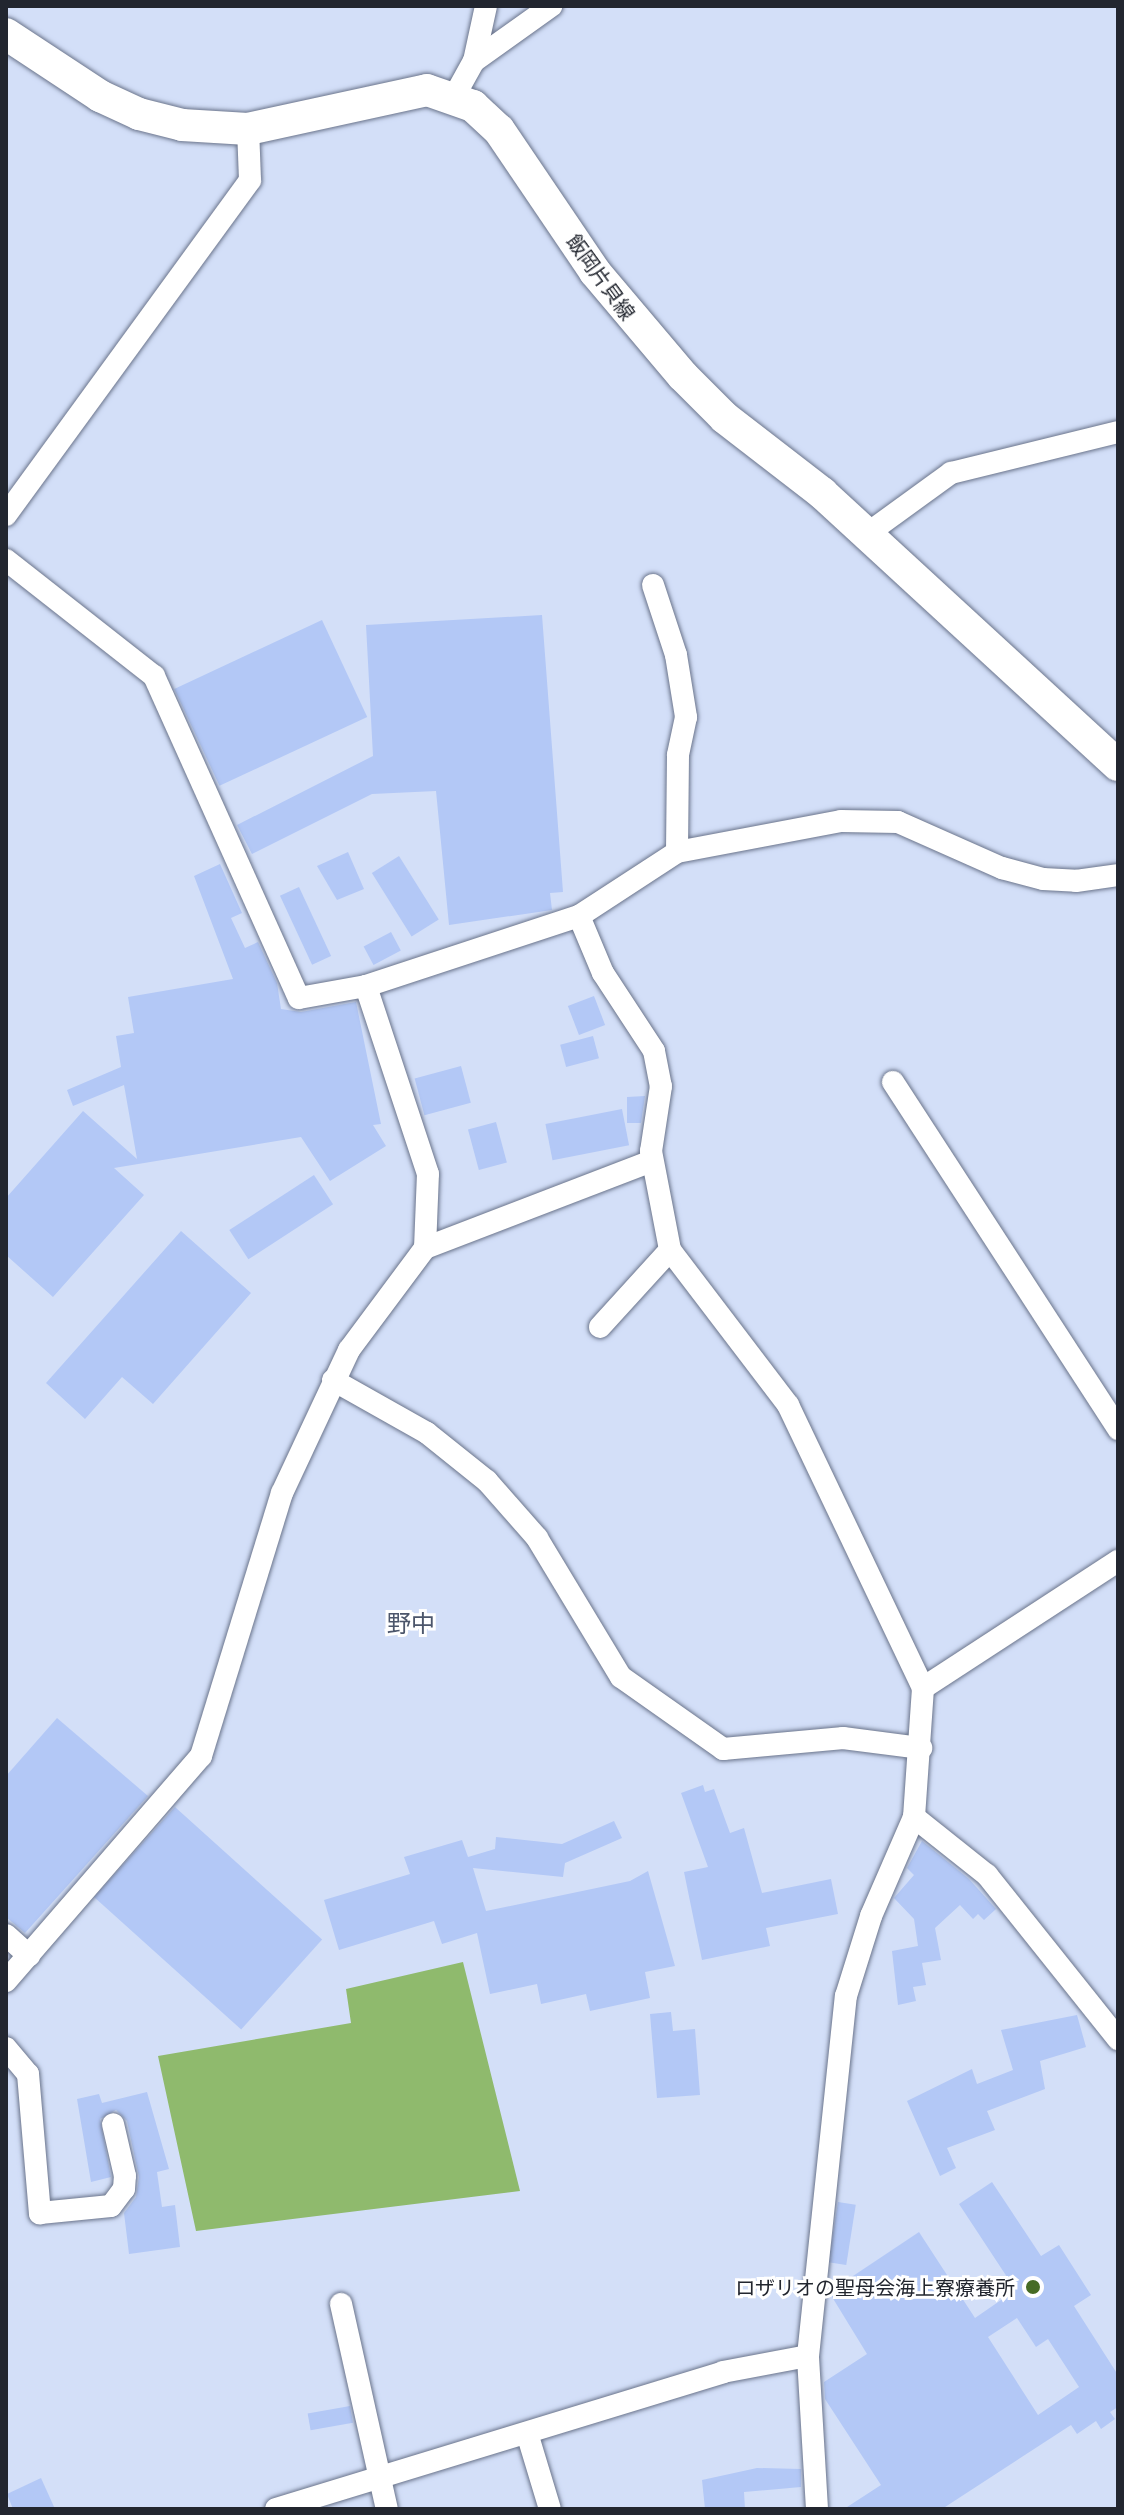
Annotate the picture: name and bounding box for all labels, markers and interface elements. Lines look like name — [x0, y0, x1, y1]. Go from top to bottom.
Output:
street label: 飯岡片貝線 — [562, 229, 640, 325]
district label: 野中 — [387, 1609, 435, 1637]
place label: ロザリオの聖母会海上寮療養所 — [735, 2275, 1015, 2299]
marker: ロザリオの聖母会海上寮療養所 — [1022, 2276, 1044, 2298]

